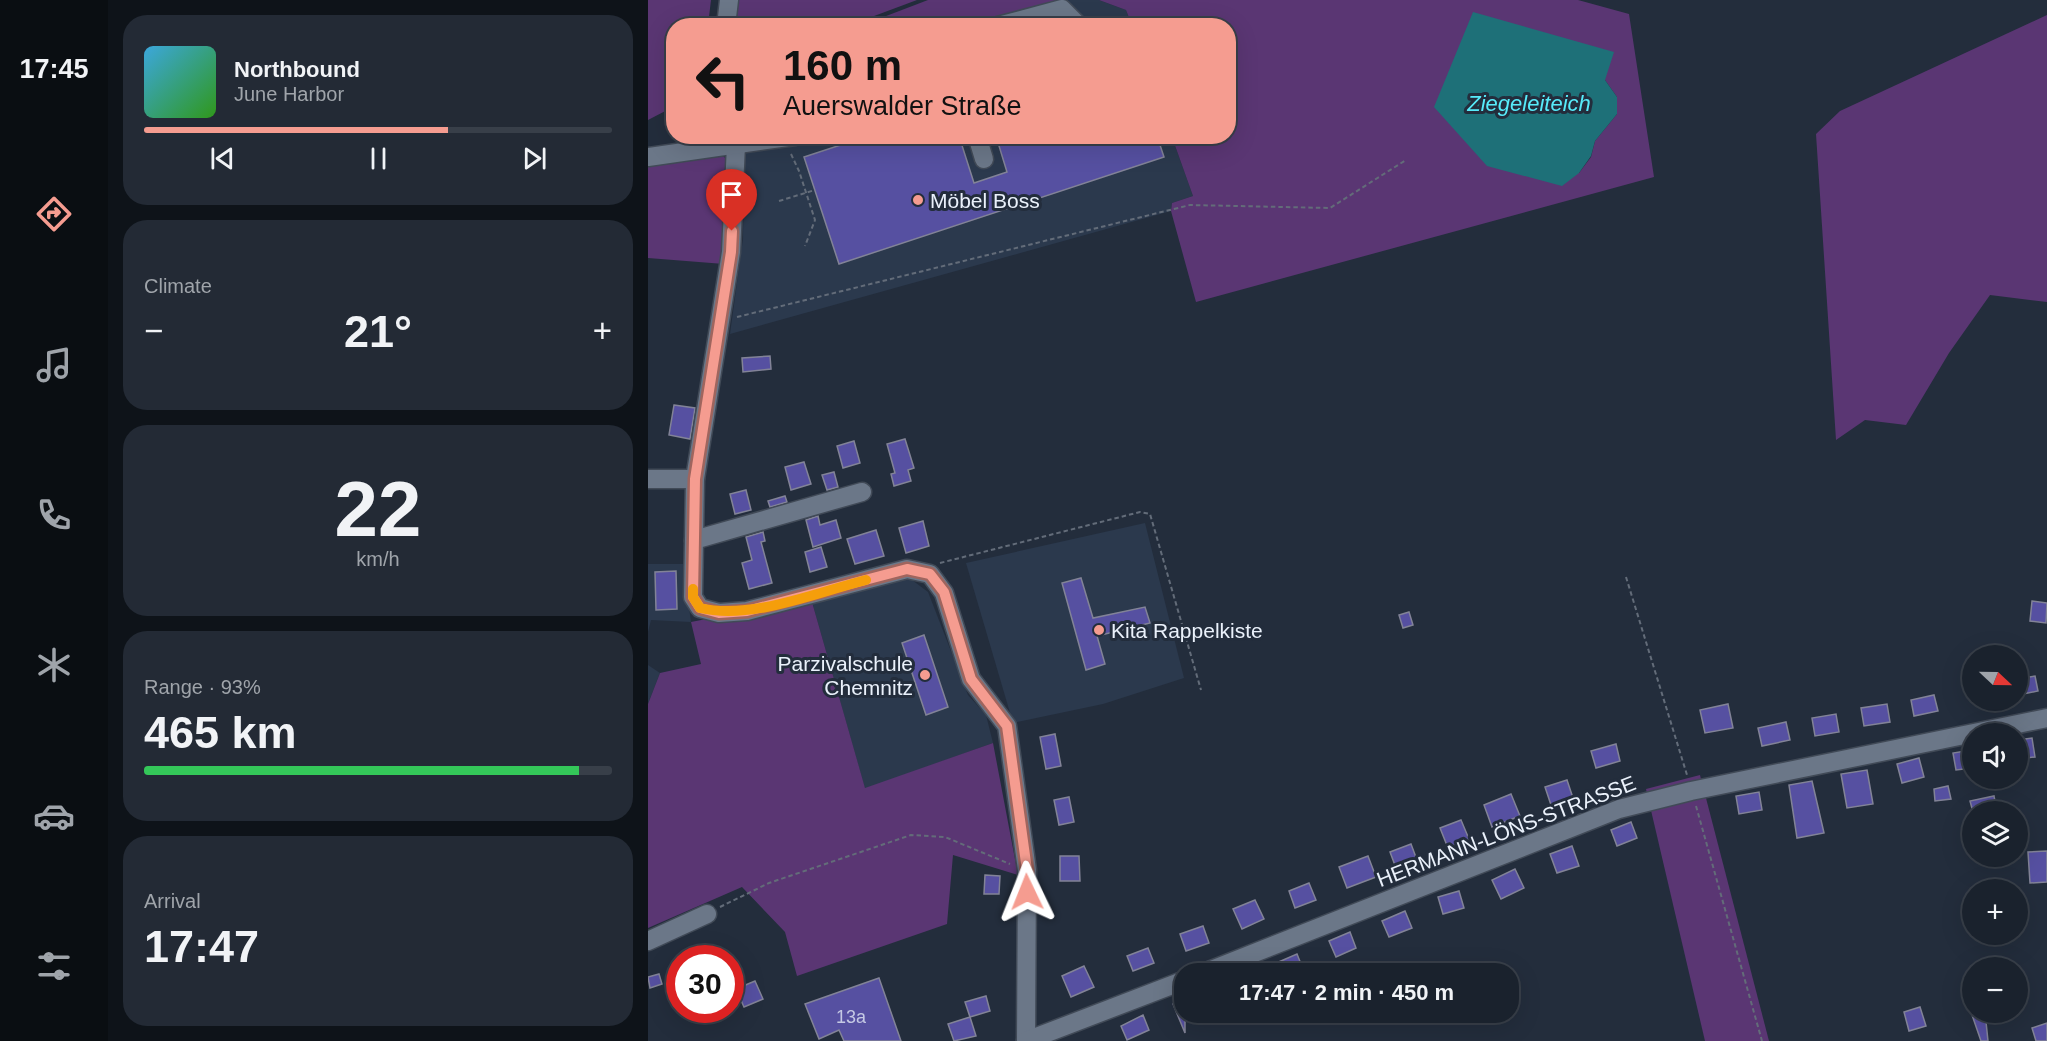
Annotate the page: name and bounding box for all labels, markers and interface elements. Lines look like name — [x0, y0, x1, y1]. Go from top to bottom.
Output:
icon: left — [684, 42, 762, 120]
text: 160 m — [783, 42, 902, 89]
text: 17:45 — [19, 54, 89, 84]
text: Northbound — [234, 57, 360, 82]
text: June Harbor — [234, 83, 344, 105]
text: Auerswalder Straße — [783, 91, 1022, 121]
water label: Ziegeleiteich — [1466, 91, 1591, 116]
icon: previous — [206, 142, 239, 175]
icon: pause — [362, 142, 395, 175]
icon: next — [518, 142, 551, 175]
pin — [706, 169, 757, 231]
icon: arrive — [715, 178, 748, 211]
place label: Möbel Boss — [930, 189, 1040, 212]
icon: directions — [33, 193, 75, 235]
marker: Möbel Boss — [911, 193, 925, 207]
text: Climate — [144, 275, 212, 297]
text: 21° — [344, 306, 412, 357]
text: − — [144, 312, 163, 349]
text: + — [593, 312, 612, 349]
icon: music — [33, 344, 75, 386]
text: 22 — [335, 465, 421, 553]
icon: phone — [33, 494, 75, 536]
text: km/h — [356, 548, 400, 570]
place label: Kita Rappelkiste — [1111, 619, 1263, 642]
marker: Kita Rappelkiste — [1092, 623, 1106, 637]
icon: climate — [33, 644, 75, 686]
north arrow — [1962, 645, 2028, 711]
map controls — [1962, 645, 2028, 1023]
place label: Parzivalschule Chemnitz — [778, 652, 913, 699]
marker: Parzivalschule Chemnitz — [918, 668, 932, 682]
text: Range · 93% — [144, 676, 261, 698]
text: 465 km — [144, 707, 297, 758]
button: sound — [1962, 723, 2028, 789]
street label: HERMANN-LÖNS-STRASSE — [1373, 771, 1639, 891]
icon: car — [33, 795, 75, 837]
button: layers — [1962, 801, 2028, 867]
position arrow — [995, 860, 1059, 924]
button: + — [1962, 879, 2028, 945]
text: Arrival — [144, 890, 201, 912]
text: 17:47 — [144, 921, 259, 972]
icon: filters — [33, 945, 75, 987]
speed limit sign: 30 — [666, 945, 744, 1023]
button: − — [1962, 957, 2028, 1023]
text: 17:47 · 2 min · 450 m — [1239, 980, 1454, 1005]
house number: 13a — [836, 1007, 867, 1027]

